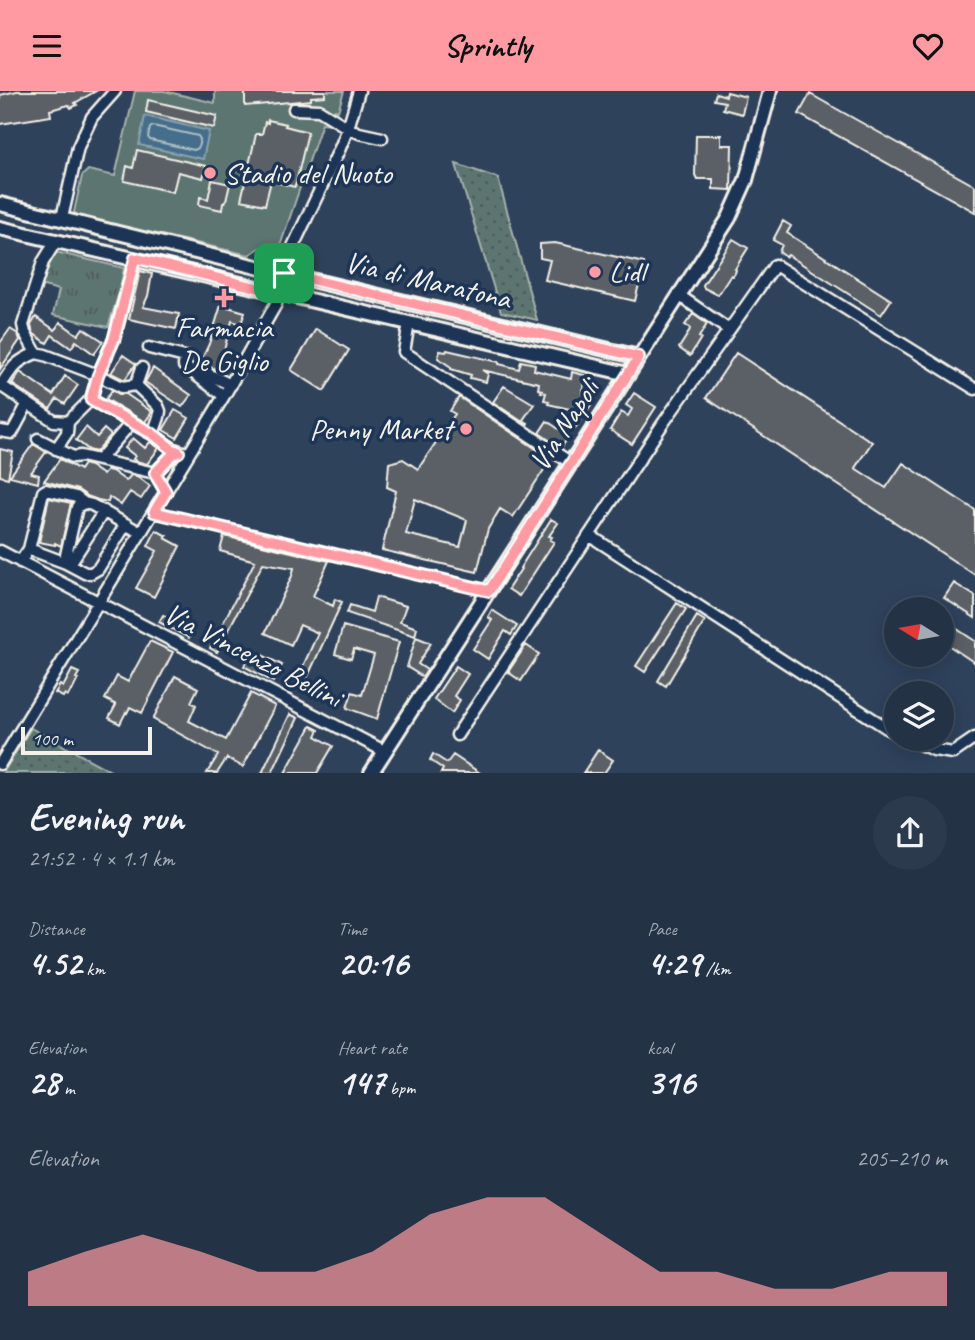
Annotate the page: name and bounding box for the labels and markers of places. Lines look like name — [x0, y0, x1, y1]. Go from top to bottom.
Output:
place label: Stadio del Nuoto — [224, 154, 393, 192]
marker: Stadio del Nuoto — [202, 165, 218, 181]
pin — [254, 243, 314, 303]
place label: Lidl — [609, 253, 649, 291]
marker: Lidl — [587, 264, 603, 280]
marker: Farmacia De Giglio — [216, 290, 232, 306]
place label: Farmacia De Giglio — [176, 308, 274, 380]
place label: Penny Market — [309, 410, 456, 448]
marker: Penny Market — [458, 421, 474, 437]

